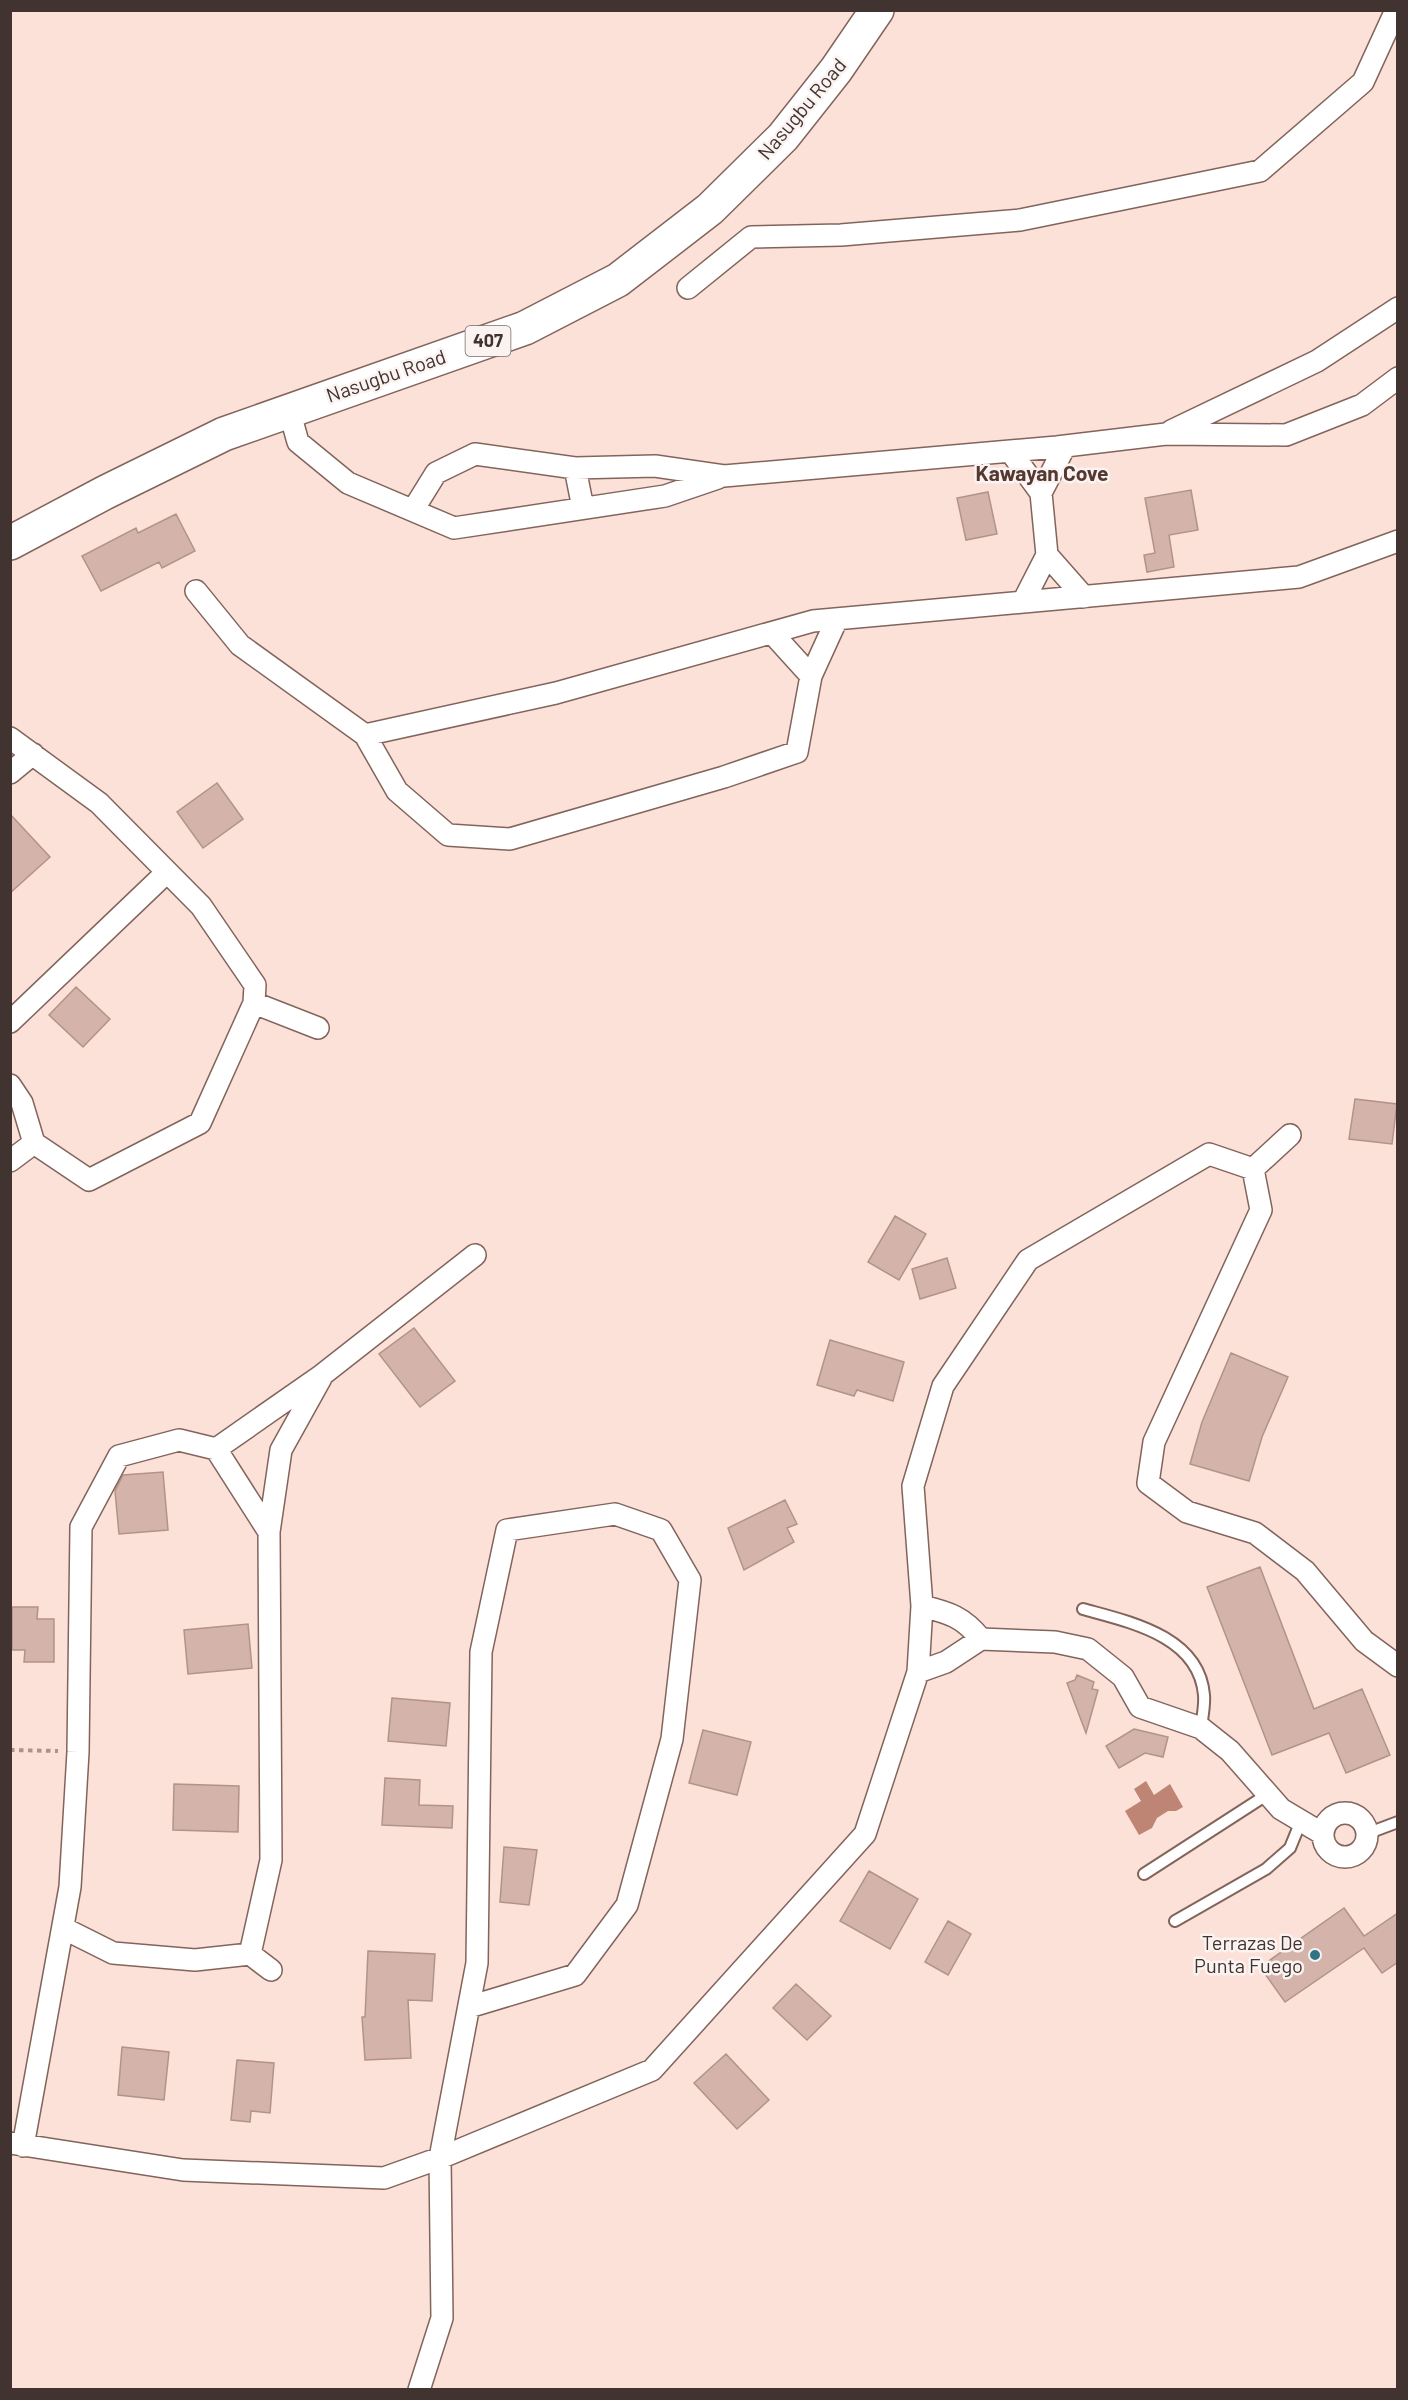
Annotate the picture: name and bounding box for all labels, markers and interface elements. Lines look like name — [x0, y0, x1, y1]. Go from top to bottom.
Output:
street label: Nasugbu Road — [752, 53, 850, 164]
road number: 407 — [466, 326, 510, 356]
street label: Nasugbu Road — [323, 343, 449, 407]
district label: Kawayan Cove — [976, 460, 1108, 485]
place label: Terrazas De Punta Fuego — [1194, 1930, 1303, 1977]
marker: Terrazas De Punta Fuego — [1308, 1948, 1322, 1962]

